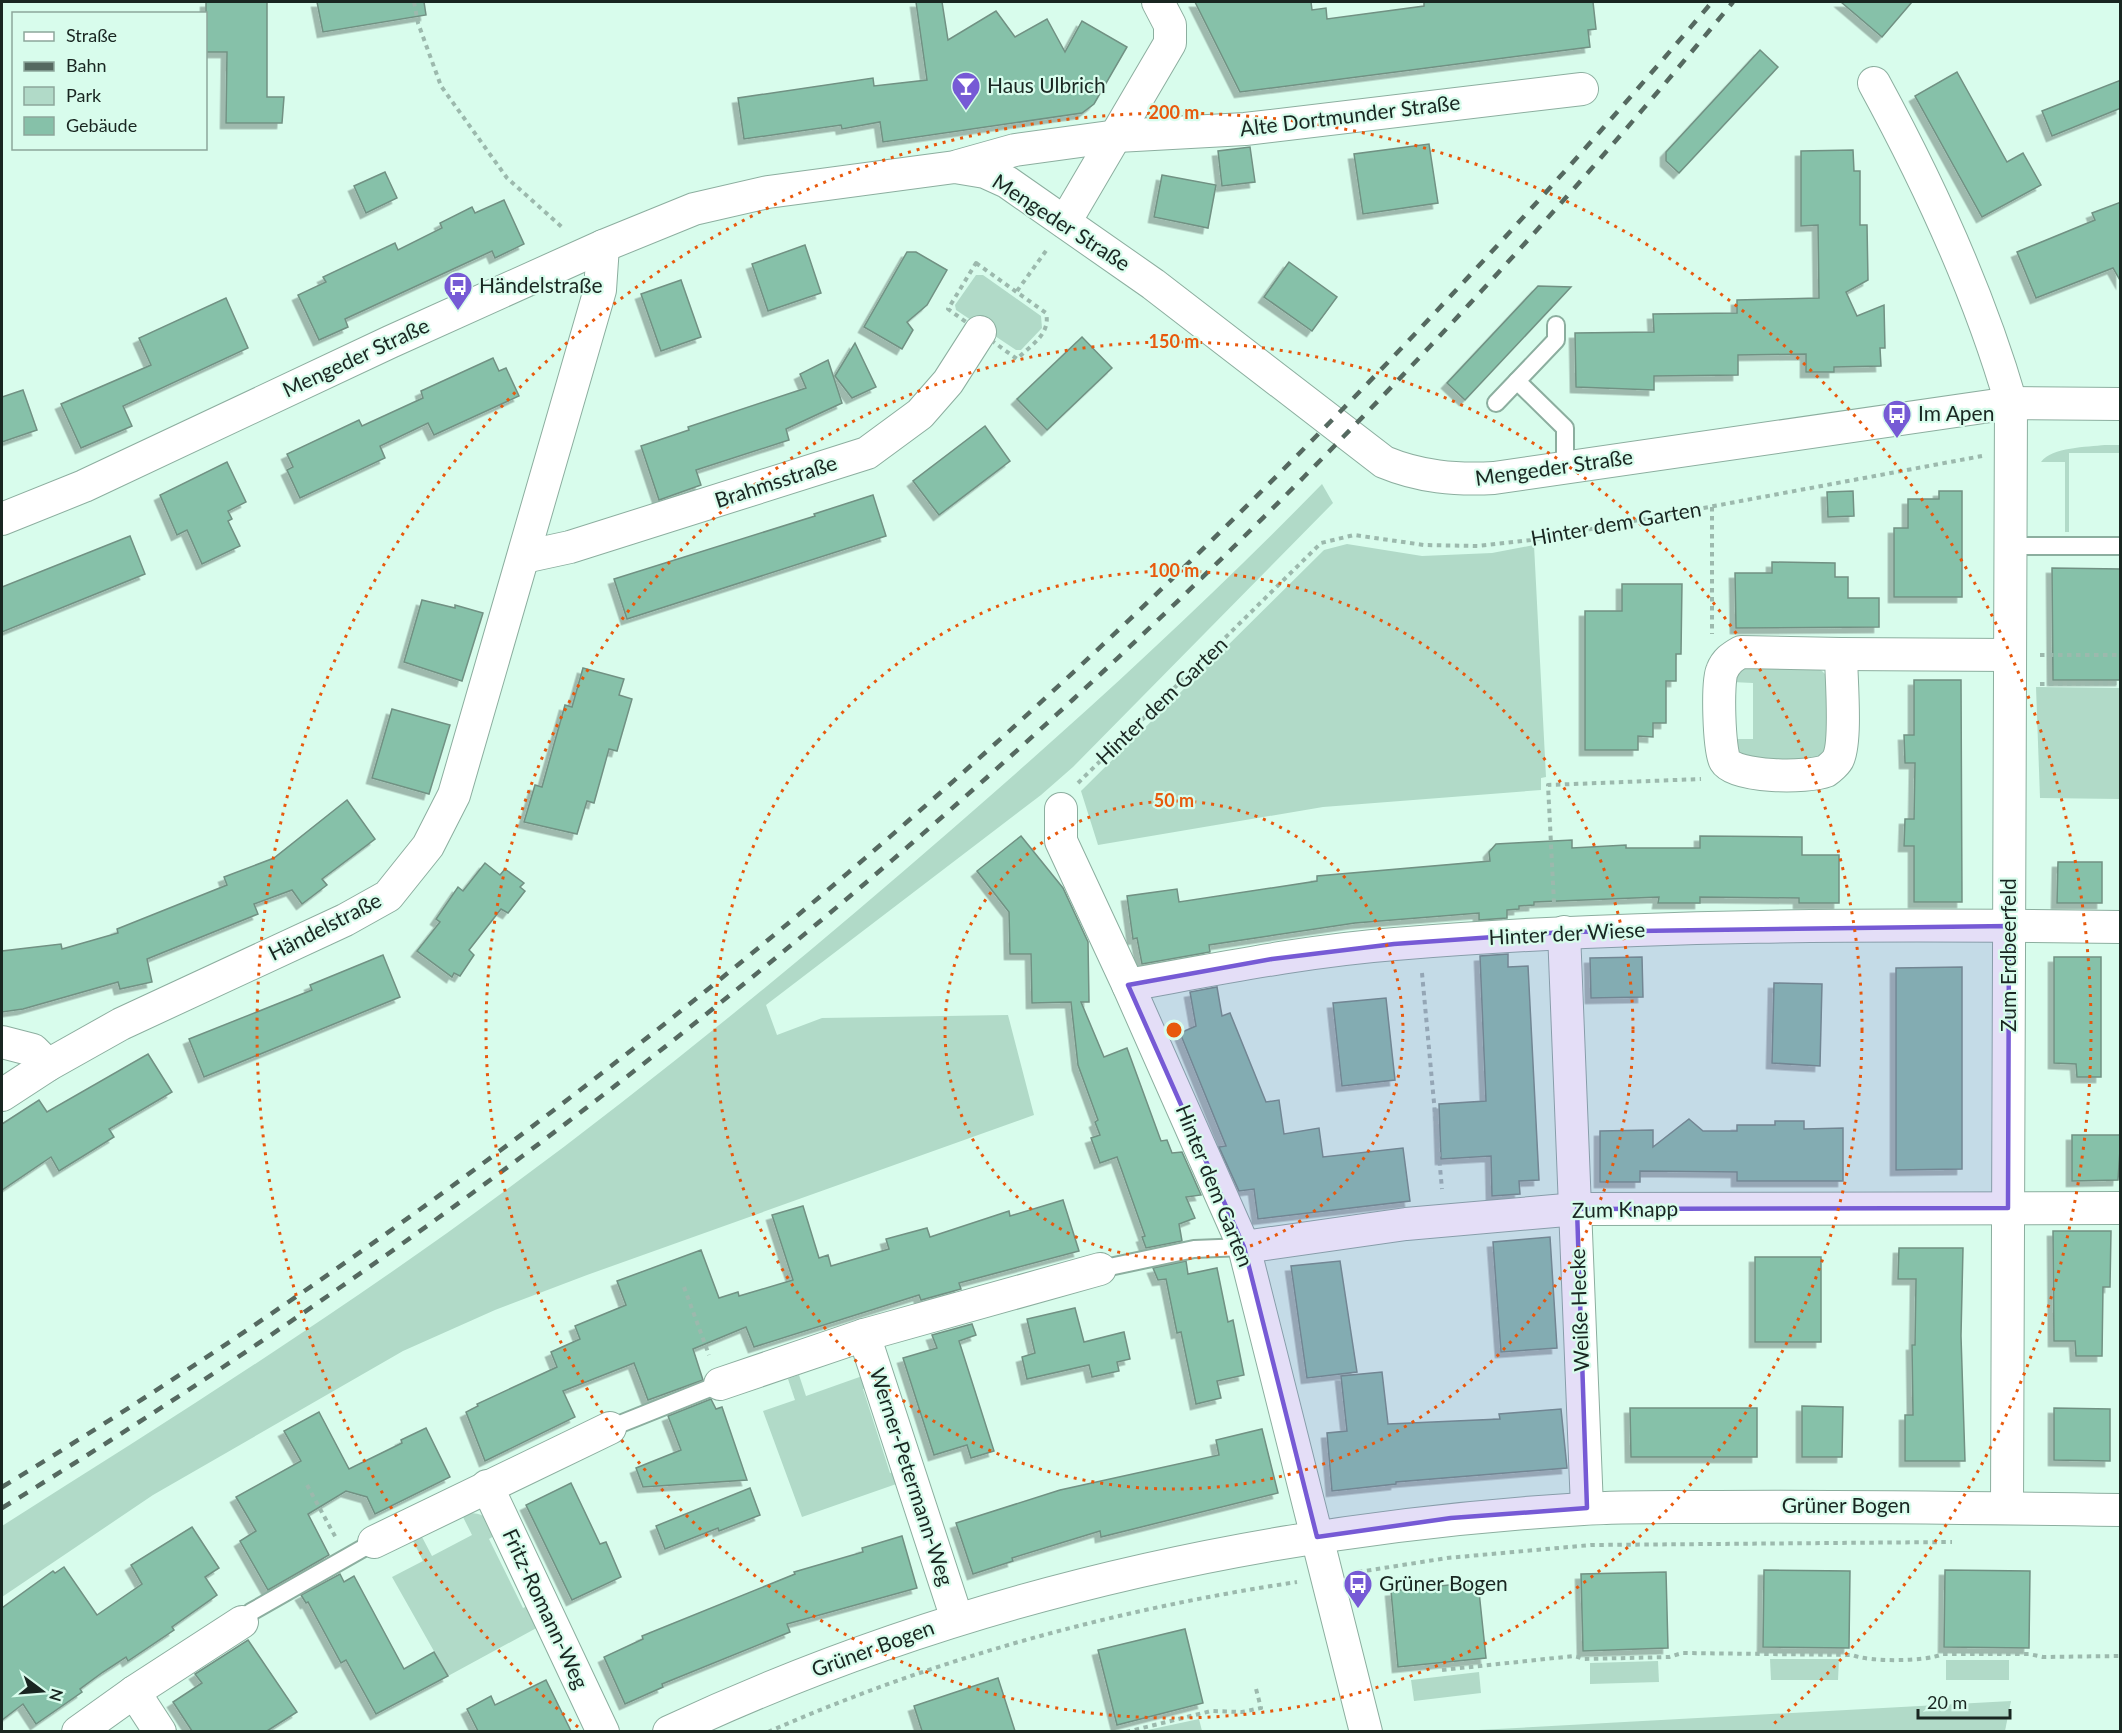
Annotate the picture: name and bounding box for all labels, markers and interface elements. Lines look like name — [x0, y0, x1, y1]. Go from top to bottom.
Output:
legend — [12, 12, 207, 150]
text: Straße — [66, 24, 117, 46]
text: Bahn — [66, 54, 107, 76]
bar icon: Haus Ulbrich — [950, 70, 982, 112]
place label: Haus Ulbrich — [987, 72, 1106, 97]
text: Park — [66, 84, 102, 106]
street label: Alte Dortmunder Straße — [1238, 89, 1461, 140]
text: 200 m — [1149, 101, 1199, 123]
text: Gebäude — [66, 114, 137, 136]
street label: Mengeder Straße — [988, 168, 1135, 275]
bus stop icon: Händelstraße — [442, 270, 474, 312]
place label: Händelstraße — [479, 272, 602, 297]
street label: Mengeder Straße — [278, 312, 433, 402]
text: 150 m — [1149, 330, 1199, 352]
bus stop icon: Im Apen — [1881, 398, 1913, 440]
place label: Im Apen — [1918, 400, 1994, 425]
street label: Mengeder Straße — [1473, 443, 1634, 490]
street label: Brahmsstraße — [711, 449, 840, 512]
street label: Hinter dem Garten — [1528, 495, 1703, 550]
text: 100 m — [1149, 559, 1199, 581]
street label: Hinter dem Garten — [1090, 631, 1232, 769]
text: 50 m — [1154, 789, 1194, 811]
street label: Zum Erdbeerfeld — [1995, 878, 2020, 1032]
street label: Händelstraße — [264, 886, 385, 965]
street label: Hinter der Wiese — [1488, 916, 1646, 949]
centre of rings — [1164, 1020, 1184, 1040]
street label: Hinter dem Garten — [1171, 1101, 1259, 1270]
street label: Zum Knapp — [1572, 1195, 1678, 1222]
street label: Weiße Hecke — [1564, 1248, 1593, 1372]
street label: Werner-Petermann-Weg — [865, 1364, 959, 1589]
street label: Grüner Bogen — [1782, 1492, 1910, 1517]
street label: Fritz-Romann-Weg — [498, 1524, 594, 1693]
bus stop icon: Grüner Bogen — [1342, 1568, 1374, 1610]
place label: Grüner Bogen — [1379, 1570, 1508, 1595]
street label: Grüner Bogen — [808, 1614, 937, 1681]
north arrow — [12, 1661, 72, 1721]
scale bar — [1918, 1682, 2010, 1720]
text: N — [46, 1687, 68, 1704]
text: 20 m — [1927, 1691, 1967, 1713]

